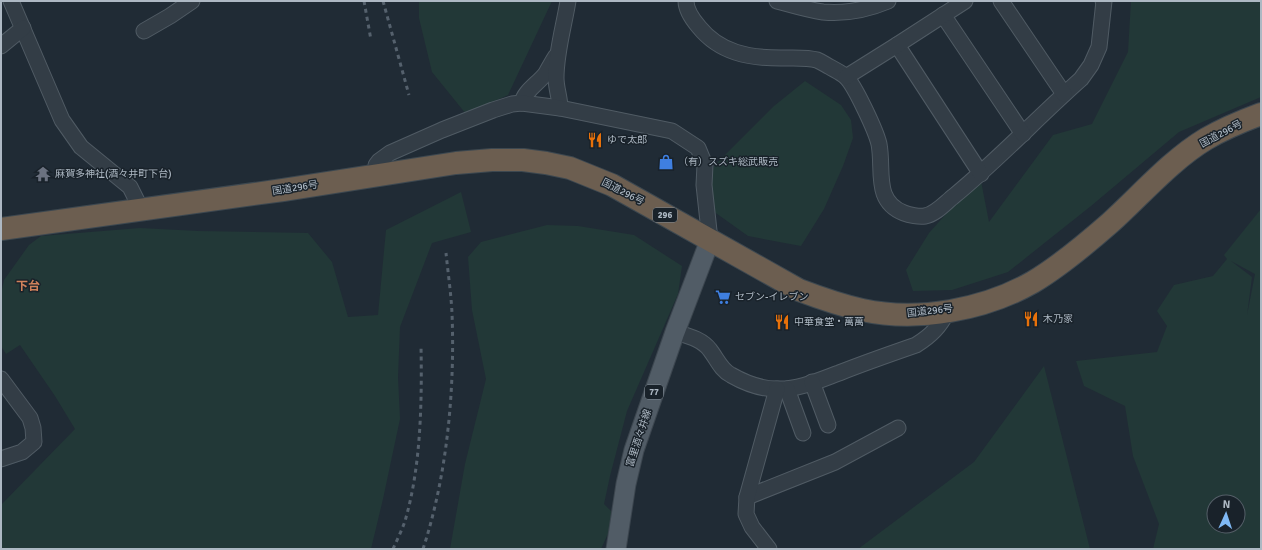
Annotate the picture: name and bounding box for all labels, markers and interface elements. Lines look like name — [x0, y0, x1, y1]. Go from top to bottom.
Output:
street label: 国道296号 — [1198, 118, 1244, 150]
restaurant icon: ゆで太郎 — [586, 131, 604, 149]
place label: ゆで太郎 — [607, 134, 647, 146]
shop icon: （有）スズキ総武販売 — [657, 153, 675, 171]
place label: （有）スズキ総武販売 — [678, 156, 778, 168]
temple icon: 麻賀多神社(酒々井町下台) — [34, 165, 52, 183]
place label: 麻賀多神社(酒々井町下台) — [55, 168, 172, 180]
street label: 国道296号 — [600, 176, 646, 208]
street label: 国道296号 — [271, 178, 319, 198]
road number: 296 — [653, 208, 677, 222]
district label: 下台 — [16, 279, 40, 294]
supermarket icon: セブン-イレブン — [714, 288, 732, 306]
place label: セブン-イレブン — [735, 291, 809, 303]
street label: 国道296号 — [906, 303, 954, 319]
restaurant icon: 木乃家 — [1022, 310, 1040, 328]
restaurant icon: 中華食堂・萬萬 — [773, 313, 791, 331]
place label: 木乃家 — [1043, 313, 1073, 325]
place label: 中華食堂・萬萬 — [794, 316, 864, 328]
road number: 77 — [645, 385, 663, 399]
street label: 富里酒々井線 — [624, 408, 654, 468]
north arrow — [1206, 494, 1246, 534]
text: N — [1222, 498, 1231, 511]

